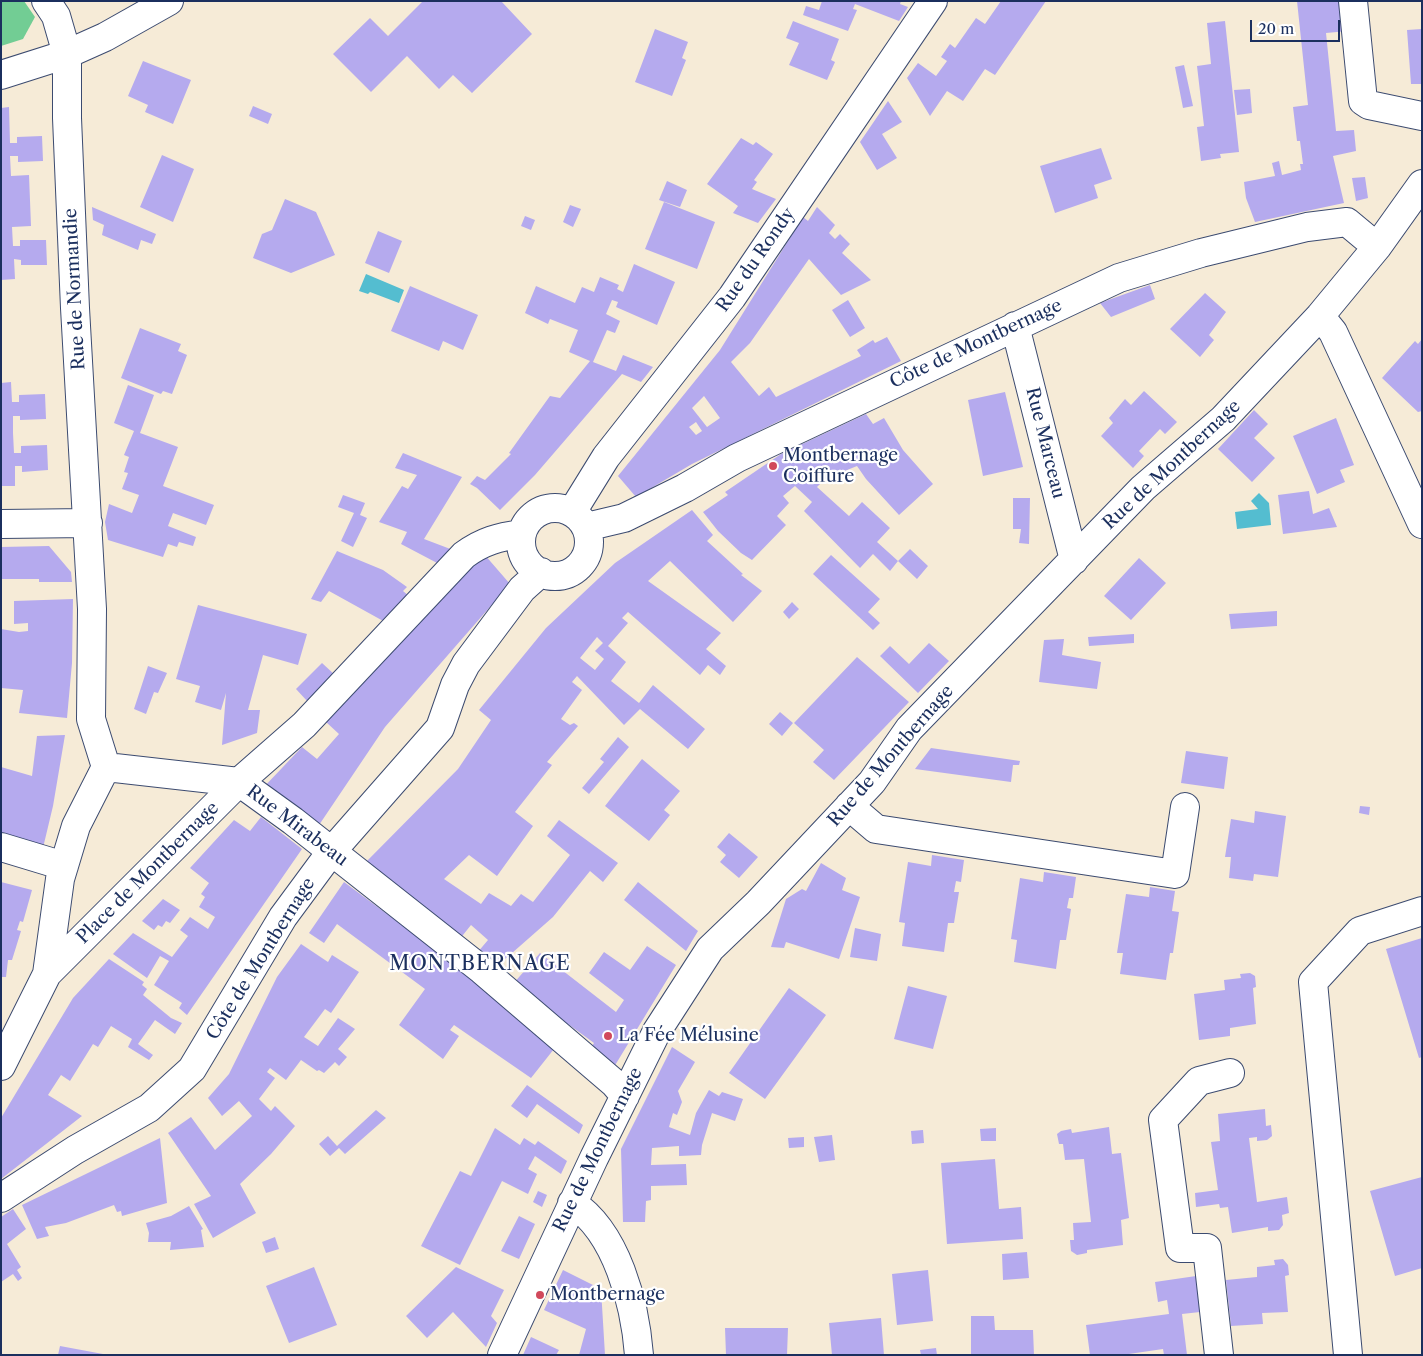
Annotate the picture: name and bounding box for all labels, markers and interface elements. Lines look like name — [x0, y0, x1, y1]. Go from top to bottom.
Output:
scale bar — [1253, 10, 1343, 42]
text: 20 m — [1258, 19, 1294, 38]
street label: Rue du Rondy — [712, 204, 800, 316]
street label: Rue de Normandie — [60, 208, 90, 370]
street label: Côte de Montbernage — [887, 295, 1065, 393]
street label: Rue Marceau — [1021, 385, 1069, 501]
street label: Rue de Montbernage — [1099, 396, 1245, 534]
place label: Montbernage Coiffure — [783, 445, 898, 488]
marker: Montbernage Coiffure — [767, 460, 779, 472]
street label: Rue de Montbernage — [824, 681, 958, 831]
street label: Rue Mirabeau — [242, 781, 352, 871]
street label: Place de Montbernage — [72, 797, 224, 949]
street label: Côte de Montbernage — [202, 874, 320, 1044]
district label: MONTBERNAGE — [388, 952, 572, 976]
place label: La Fée Mélusine — [618, 1025, 759, 1047]
marker: La Fée Mélusine — [602, 1030, 614, 1042]
street label: Rue de Montbernage — [549, 1064, 647, 1236]
place label: Montbernage — [550, 1284, 665, 1306]
marker: Montbernage — [534, 1289, 546, 1301]

